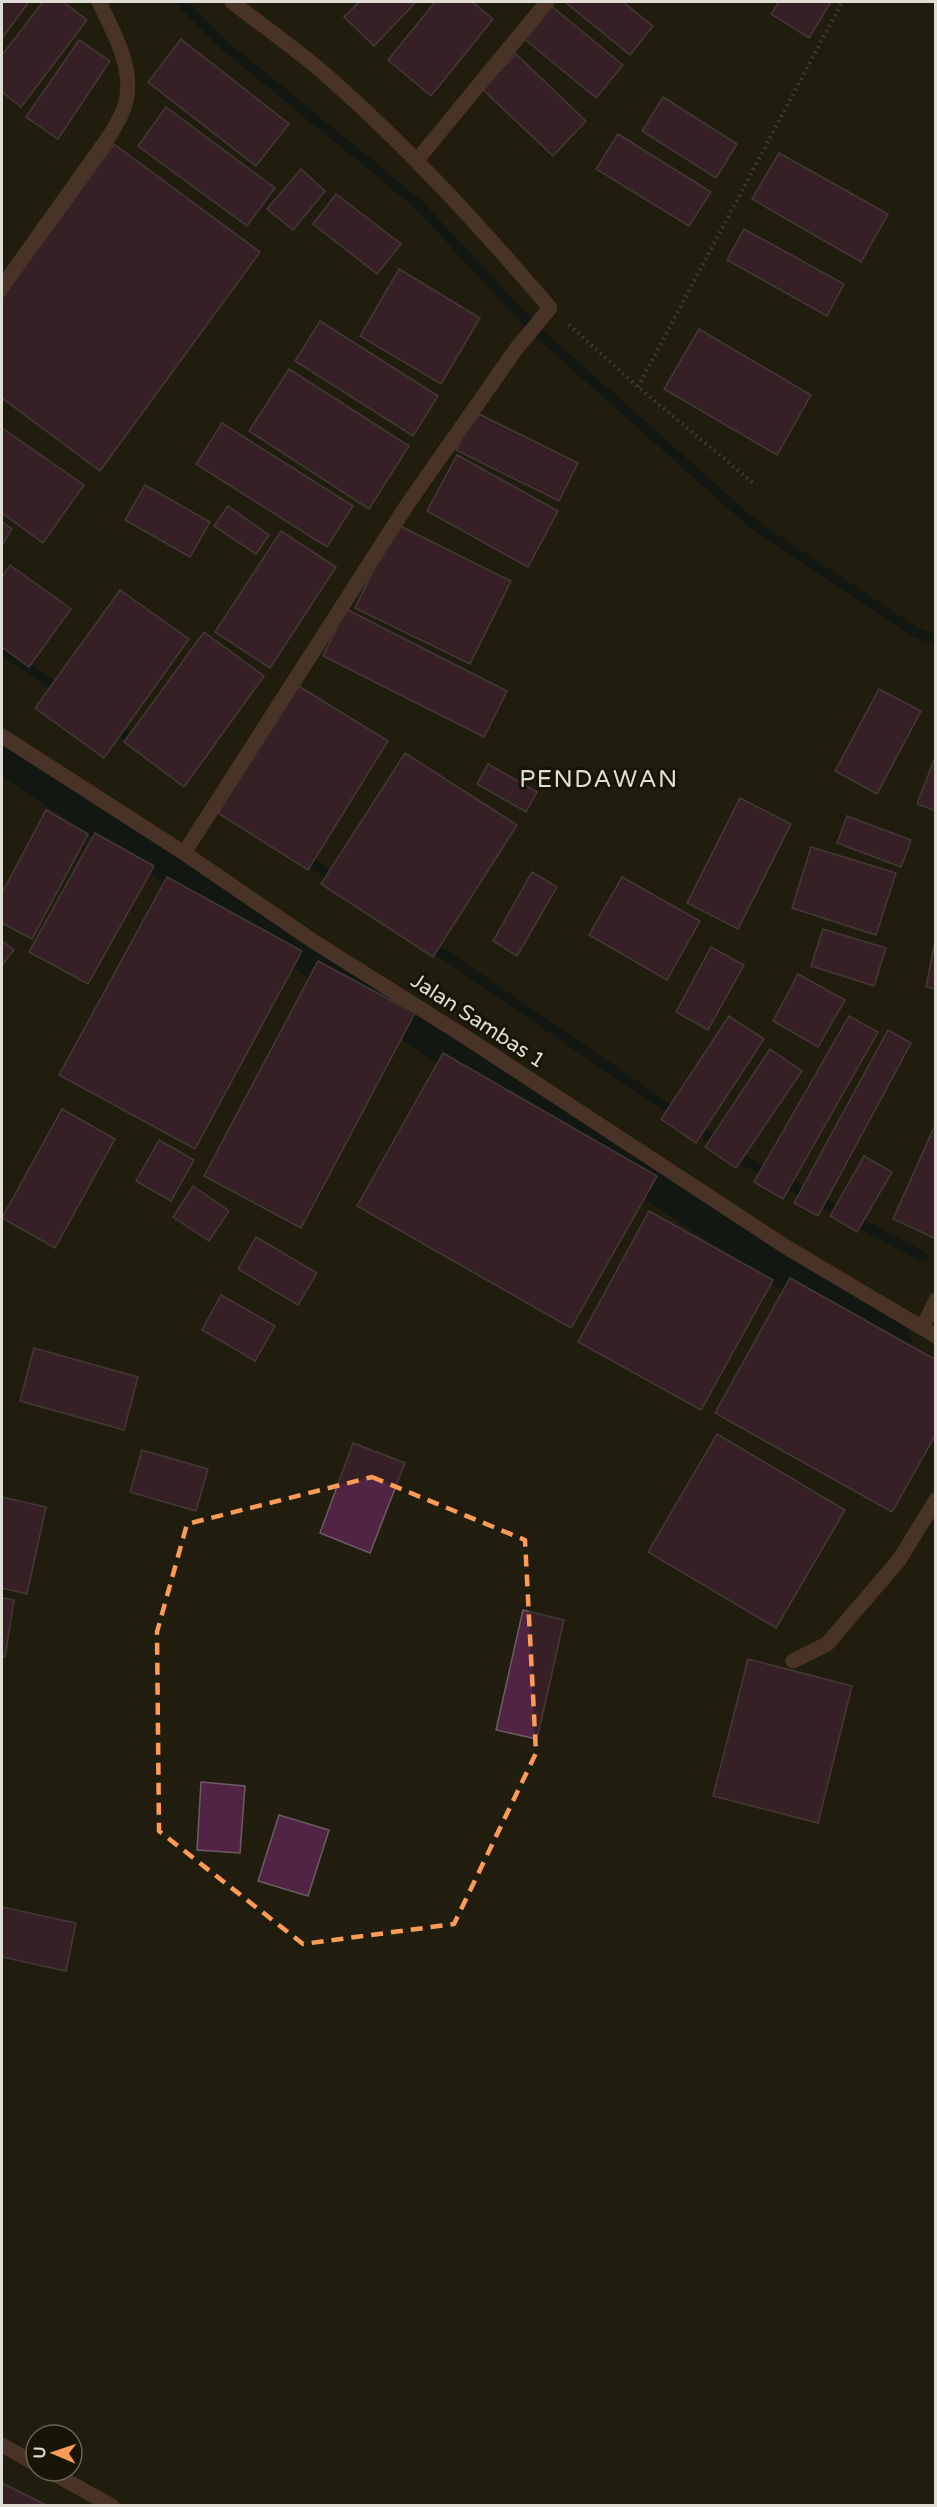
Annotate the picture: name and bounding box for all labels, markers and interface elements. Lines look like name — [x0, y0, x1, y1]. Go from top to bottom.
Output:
district label: PENDAWAN — [519, 765, 679, 794]
street label: Jalan Sambas 1 — [406, 968, 550, 1074]
north arrow — [24, 2423, 84, 2483]
text: U — [30, 2446, 50, 2459]

